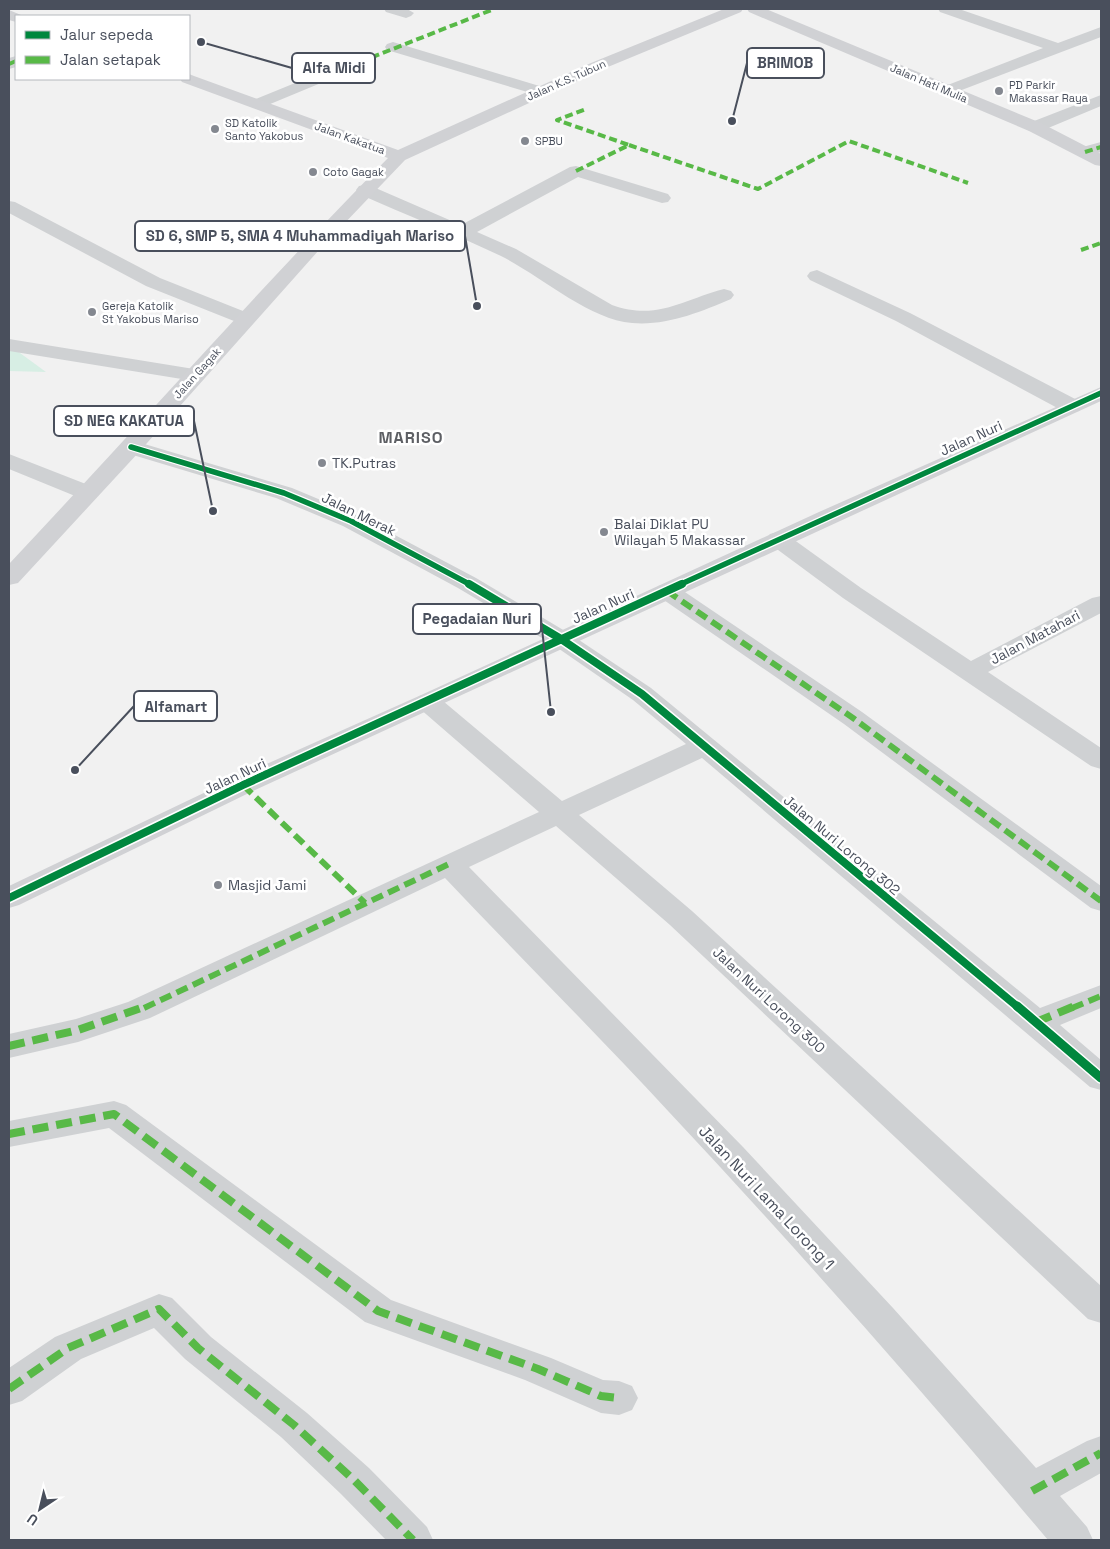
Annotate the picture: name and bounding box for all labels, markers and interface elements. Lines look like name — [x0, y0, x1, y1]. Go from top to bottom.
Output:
legend — [15, 15, 190, 80]
text: Jalur sepeda — [60, 25, 154, 44]
callout: BRIMOB — [747, 48, 824, 78]
text: Jalan setapak — [60, 50, 161, 69]
callout: Alfa Midi — [292, 53, 375, 83]
text: BRIMOB — [757, 53, 813, 72]
street label: Jalan K.S. Tubun — [524, 56, 608, 104]
text: Alfa Midi — [302, 58, 366, 77]
street label: Jalan Hati Mulia — [888, 60, 971, 106]
place label: PD Parkir Makassar Raya — [1009, 78, 1089, 105]
marker: PD Parkir Makassar Raya — [993, 85, 1005, 97]
place label: SD Katolik Santo Yakobus — [225, 116, 303, 143]
street label: Jalan Kakatua — [313, 119, 388, 157]
marker: SD Katolik Santo Yakobus — [209, 123, 221, 135]
place label: SPBU — [535, 134, 563, 148]
marker: SPBU — [519, 135, 531, 147]
place label: Coto Gagak — [323, 165, 384, 179]
marker: Coto Gagak — [307, 166, 319, 178]
callout: SD 6, SMP 5, SMA 4 Muhammadiyah Mariso — [135, 221, 465, 251]
text: SD 6, SMP 5, SMA 4 Muhammadiyah Mariso — [146, 226, 454, 245]
place label: Gereja Katolik St Yakobus Mariso — [102, 299, 199, 326]
marker: Gereja Katolik St Yakobus Mariso — [86, 306, 98, 318]
street label: Jalan Gagak — [170, 345, 224, 401]
callout: SD NEG KAKATUA — [54, 406, 194, 436]
text: SD NEG KAKATUA — [64, 411, 185, 430]
street label: Jalan Nuri — [937, 416, 1005, 460]
district label: MARISO — [378, 427, 444, 448]
place label: TK.Putras — [332, 454, 396, 472]
marker: TK.Putras — [316, 457, 328, 469]
street label: Jalan Merak — [319, 488, 400, 540]
place label: Balai Diklat PU Wilayah 5 Makassar — [614, 515, 745, 549]
marker: Balai Diklat PU Wilayah 5 Makassar — [598, 526, 610, 538]
street label: Jalan Nuri — [569, 584, 637, 628]
callout: Pegadaian Nuri — [413, 604, 541, 634]
street label: Jalan Matahari — [987, 606, 1083, 668]
text: Pegadaian Nuri — [423, 609, 531, 628]
callout: Alfamart — [134, 691, 217, 721]
text: Alfamart — [145, 697, 208, 716]
street label: Jalan Nuri — [201, 754, 269, 798]
street label: Jalan Nuri Lorong 302 — [780, 791, 904, 899]
place label: Masjid Jami — [228, 876, 306, 894]
marker: Masjid Jami — [212, 879, 224, 891]
street label: Jalan Nuri Lorong 300 — [709, 943, 829, 1057]
street label: Jalan Nuri Lama Lorong 1 — [694, 1121, 839, 1274]
north arrow — [15, 1484, 65, 1534]
text: U — [24, 1510, 42, 1530]

